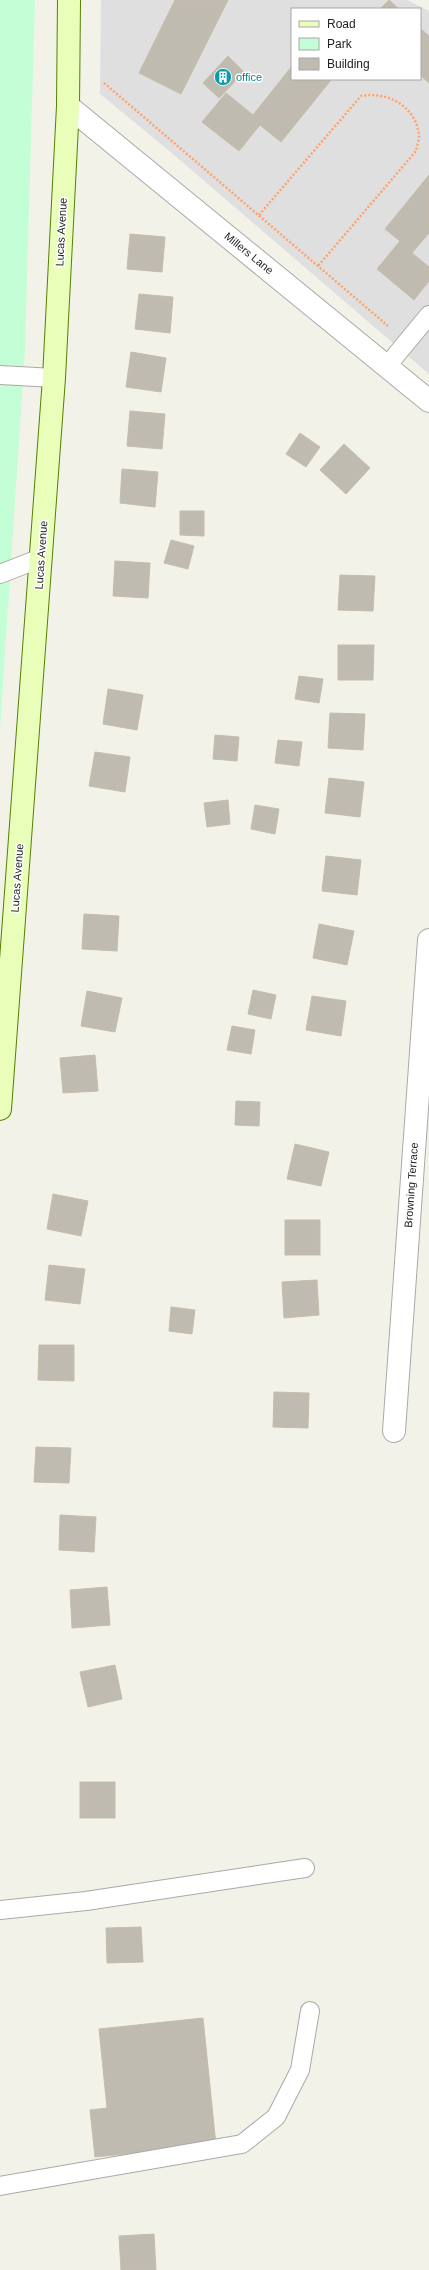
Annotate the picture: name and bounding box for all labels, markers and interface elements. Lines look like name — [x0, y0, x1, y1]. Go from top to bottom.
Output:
legend — [291, 8, 421, 80]
text: Road — [327, 17, 356, 31]
text: Park — [327, 37, 353, 51]
text: Building — [327, 57, 370, 71]
building icon: office — [213, 67, 233, 87]
place label: office — [236, 71, 262, 83]
street label: Lucas Avenue — [53, 197, 69, 267]
street label: Millers Lane — [222, 230, 276, 276]
street label: Lucas Avenue — [33, 520, 49, 590]
street label: Lucas Avenue — [9, 843, 25, 913]
street label: Browning Terrace — [402, 1142, 420, 1228]

